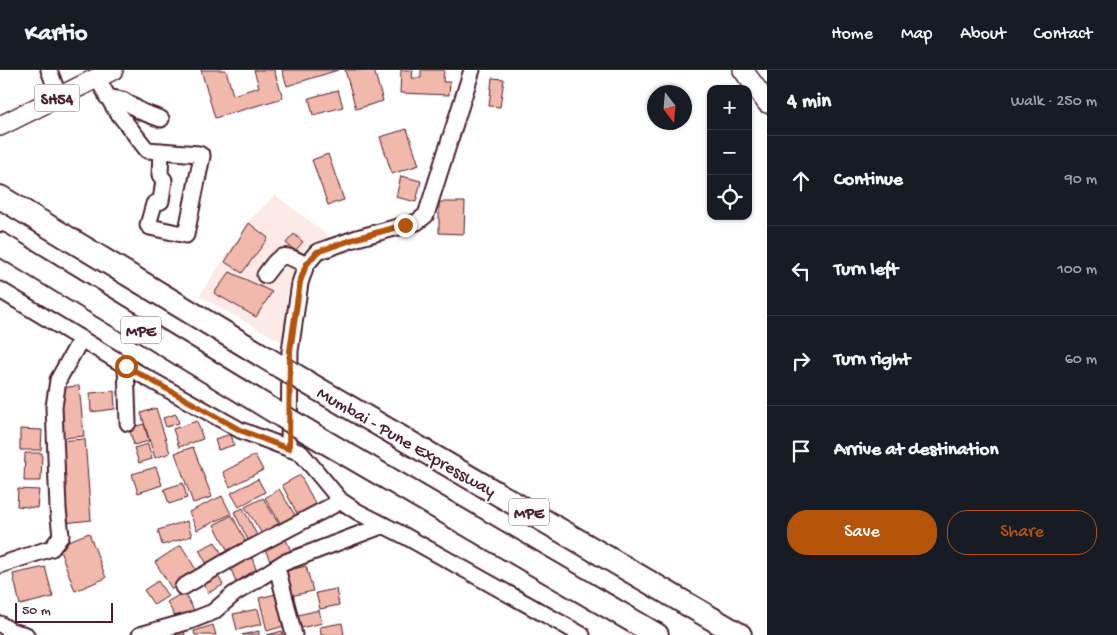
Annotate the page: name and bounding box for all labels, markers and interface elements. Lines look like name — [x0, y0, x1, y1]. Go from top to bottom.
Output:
text: Kartio — [25, 20, 88, 49]
text: Home — [831, 24, 873, 45]
text: Map — [901, 24, 932, 45]
text: About — [960, 24, 1006, 45]
text: Contact — [1034, 24, 1092, 45]
road number: SH54 — [34, 84, 80, 112]
north arrow — [647, 85, 692, 130]
map controls — [707, 85, 752, 220]
button: + — [707, 85, 752, 130]
text: 4 min — [787, 90, 831, 115]
text: Walk · 250 m — [1011, 93, 1097, 112]
button: − — [707, 130, 752, 175]
icon: ahead — [787, 167, 815, 195]
text: Continue — [834, 169, 903, 192]
text: 90 m — [1065, 171, 1097, 190]
button: locate — [707, 175, 752, 220]
route end — [394, 214, 417, 237]
icon: left — [787, 257, 815, 285]
text: Turn left — [834, 259, 898, 282]
text: 100 m — [1057, 261, 1097, 280]
road number: MPE — [121, 316, 161, 344]
icon: right — [787, 347, 815, 375]
text: Turn right — [834, 349, 910, 372]
text: 60 m — [1065, 351, 1097, 370]
route start — [115, 355, 138, 378]
street label: Mumbai - Pune Expressway — [313, 383, 499, 503]
icon: arrive — [787, 437, 815, 465]
text: Arrive at destination — [834, 439, 998, 462]
road number: MPE — [509, 498, 549, 526]
button: Save — [787, 510, 937, 555]
button: Share — [947, 510, 1097, 555]
scale bar — [15, 600, 112, 623]
text: 50 m — [22, 603, 51, 620]

